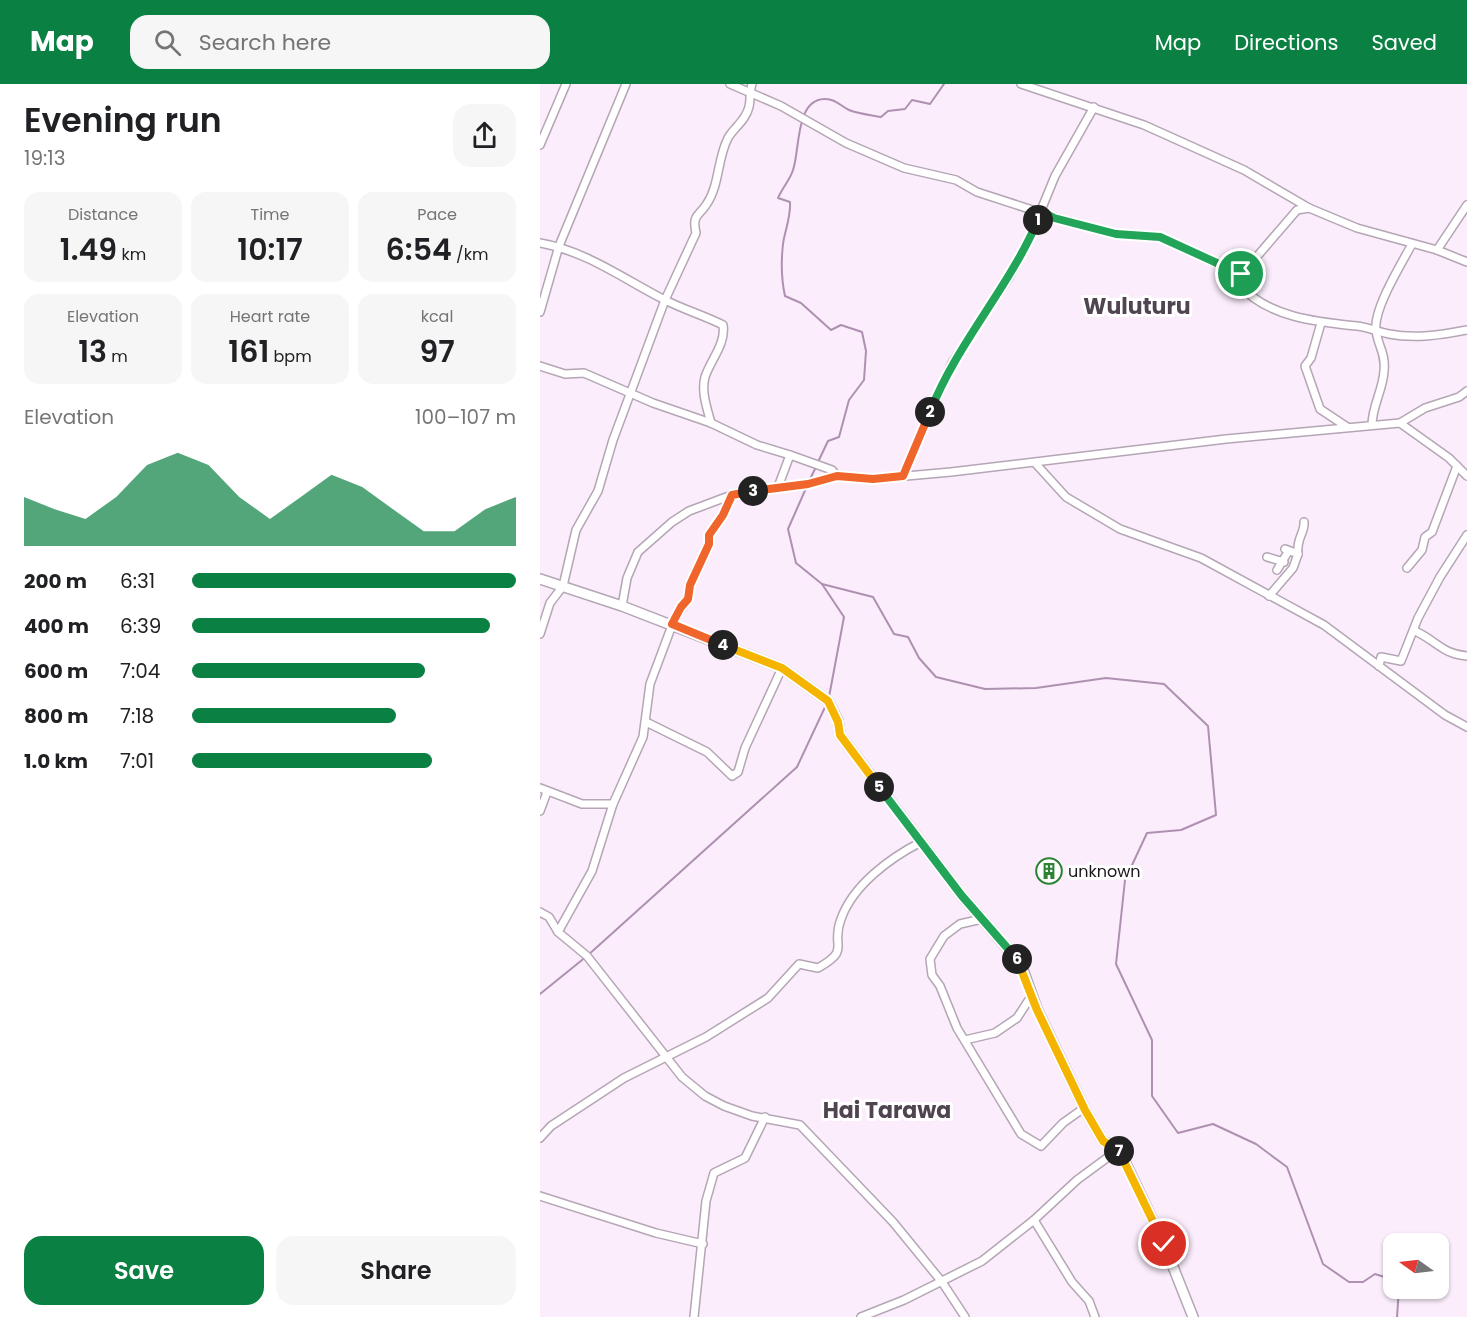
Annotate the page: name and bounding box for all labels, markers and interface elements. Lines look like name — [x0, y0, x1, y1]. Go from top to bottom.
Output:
search box — [130, 15, 550, 69]
text: Map — [30, 22, 94, 61]
icon: search — [151, 26, 184, 59]
text: Search here — [199, 27, 331, 58]
text: Map — [1155, 28, 1201, 57]
text: Directions — [1234, 28, 1338, 57]
text: Saved — [1371, 28, 1437, 57]
text: Evening run — [24, 97, 222, 144]
button: share — [453, 104, 516, 167]
text: 19:13 — [24, 144, 65, 172]
text: Distance — [68, 203, 138, 226]
text: Time — [251, 203, 290, 226]
text: Pace — [417, 203, 457, 226]
pin: 1 — [1023, 205, 1053, 235]
text: 1 — [1035, 208, 1041, 231]
text: 1.49 — [60, 228, 117, 271]
text: 10:17 — [237, 228, 303, 271]
text: 6:54 — [386, 228, 452, 271]
text: km — [117, 243, 146, 266]
text: /km — [452, 243, 488, 266]
pin — [1215, 248, 1266, 299]
icon: arrive — [1224, 257, 1257, 290]
district label: Wuluturu — [1083, 291, 1191, 322]
text: Elevation — [67, 305, 139, 328]
text: Heart rate — [230, 305, 310, 328]
text: kcal — [421, 305, 453, 328]
text: 13 — [78, 330, 107, 373]
text: 161 — [228, 330, 269, 373]
text: 97 — [419, 330, 455, 373]
text: m — [107, 345, 128, 368]
text: bpm — [269, 345, 312, 368]
pin: 2 — [915, 397, 945, 427]
text: 2 — [925, 400, 935, 423]
text: Elevation — [24, 403, 114, 431]
text: 100–107 m — [415, 403, 516, 431]
pin: 3 — [738, 476, 768, 506]
text: 3 — [748, 479, 758, 502]
text: 200 m — [24, 567, 87, 595]
text: 6:31 — [120, 567, 155, 595]
text: 400 m — [24, 612, 89, 640]
text: 6:39 — [120, 612, 161, 640]
pin: 4 — [708, 630, 738, 660]
text: 4 — [718, 633, 728, 656]
text: 600 m — [24, 657, 88, 685]
text: 7:04 — [120, 657, 160, 685]
text: 800 m — [24, 702, 88, 730]
text: 7:18 — [120, 702, 154, 730]
text: 1.0 km — [24, 747, 88, 775]
text: 7:01 — [120, 747, 154, 775]
pin: 5 — [864, 772, 894, 802]
text: 5 — [874, 775, 884, 798]
building icon: unknown — [1034, 856, 1064, 886]
place label: unknown — [1068, 860, 1141, 883]
pin: 6 — [1002, 944, 1032, 974]
text: 6 — [1012, 947, 1022, 970]
district label: Hai Tarawa — [823, 1095, 951, 1126]
pin: 7 — [1104, 1136, 1134, 1166]
text: 7 — [1115, 1139, 1123, 1162]
pin — [1138, 1218, 1189, 1269]
icon: check — [1147, 1227, 1180, 1260]
north arrow — [1383, 1233, 1449, 1299]
map controls — [1383, 1233, 1449, 1299]
button: Save — [24, 1236, 264, 1305]
button: Share — [276, 1236, 516, 1305]

